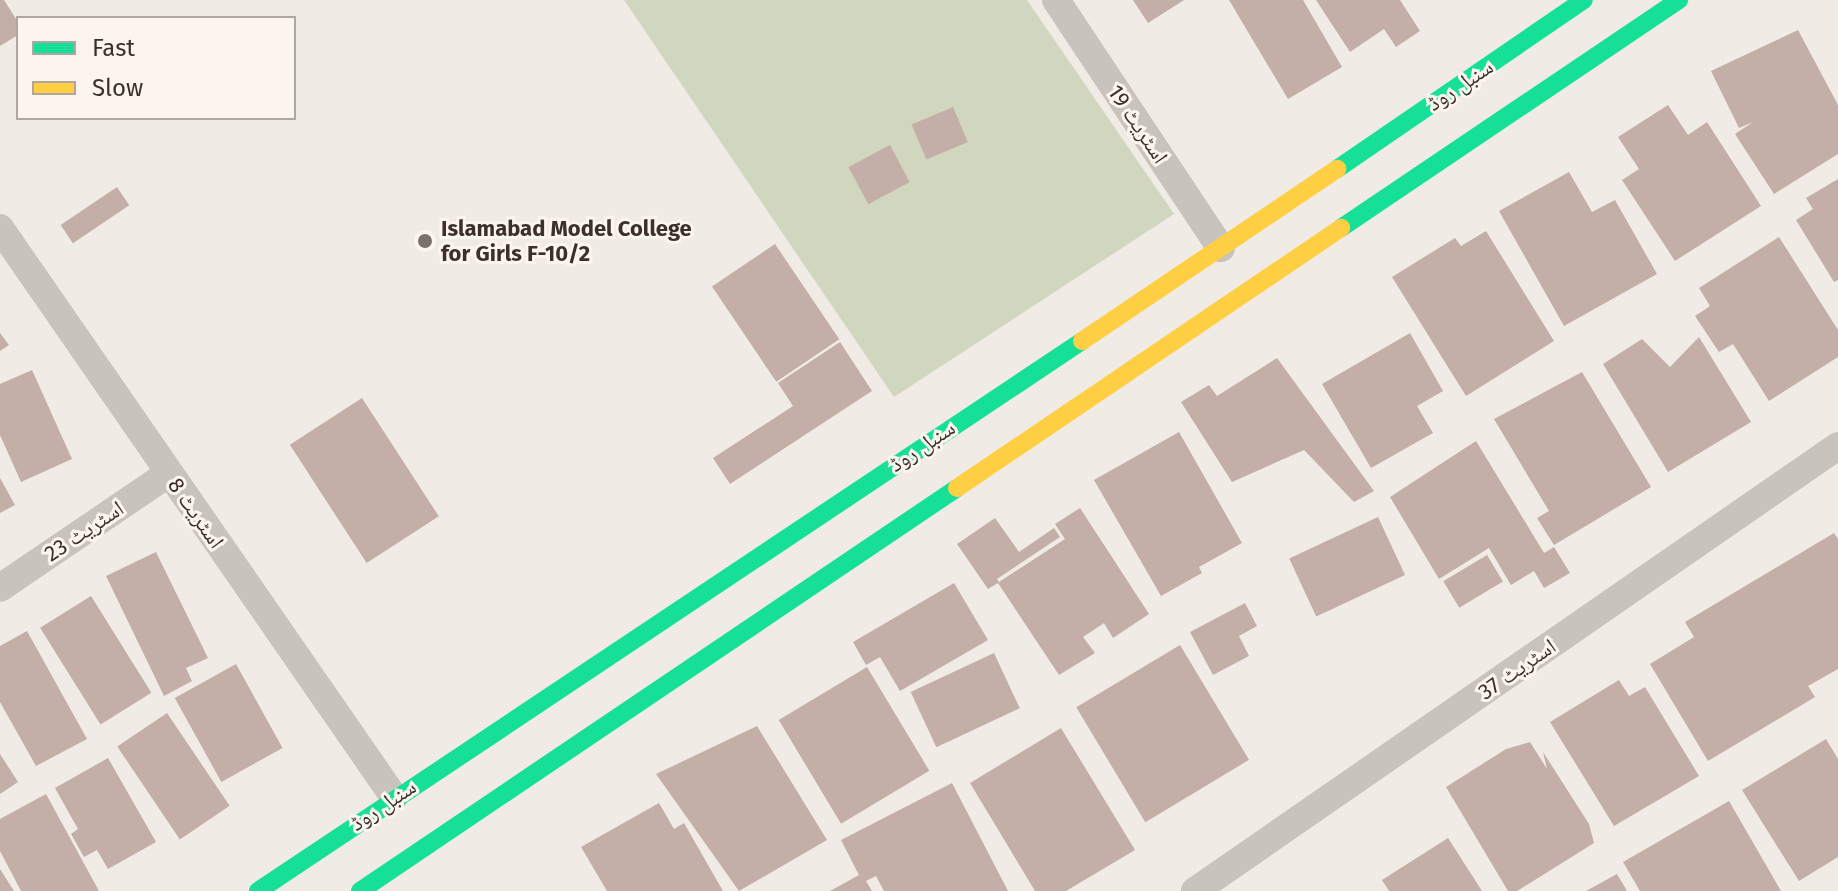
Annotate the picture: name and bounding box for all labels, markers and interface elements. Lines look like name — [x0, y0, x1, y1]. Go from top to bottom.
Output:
legend — [16, 16, 296, 120]
text: Fast — [92, 34, 135, 62]
street label: سنبل روڈ — [1422, 53, 1498, 117]
text: Slow — [92, 74, 143, 102]
street label: اسٹریٹ 19 — [1102, 80, 1174, 168]
place label: Islamabad Model College for Girls F-10/2 — [441, 215, 692, 266]
marker: Islamabad Model College for Girls F-10/2 — [416, 232, 434, 250]
street label: سنبل روڈ — [884, 414, 960, 478]
street label: اسٹریٹ 8 — [162, 473, 230, 553]
street label: اسٹریٹ 23 — [39, 495, 129, 567]
street label: اسٹریٹ 37 — [1473, 633, 1561, 705]
street label: سنبل روڈ — [345, 773, 421, 837]

